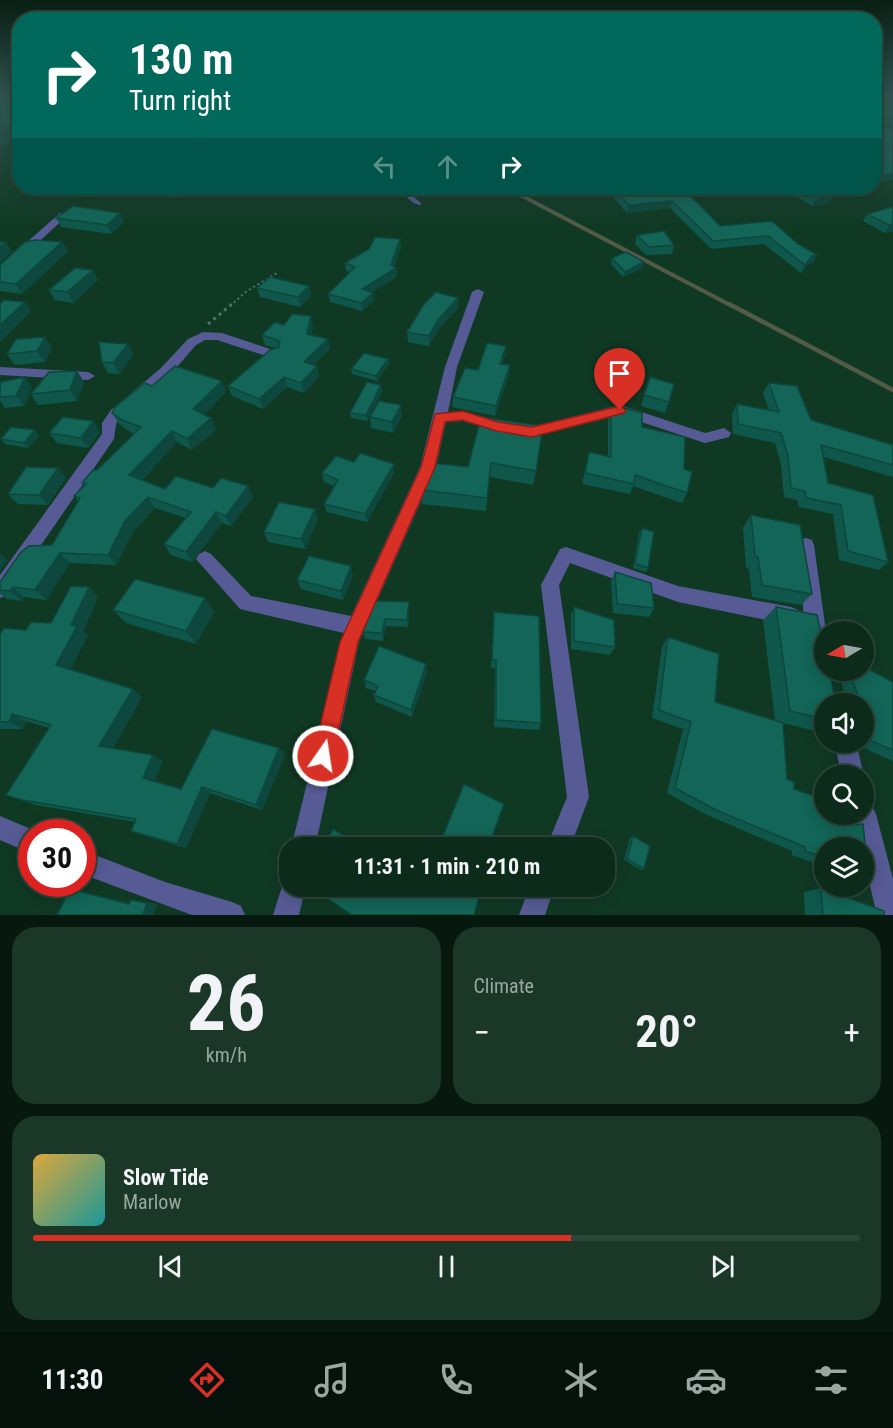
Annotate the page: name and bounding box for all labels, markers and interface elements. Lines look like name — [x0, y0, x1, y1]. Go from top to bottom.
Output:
text: 130 m — [129, 35, 234, 84]
icon: right — [30, 36, 108, 114]
text: Turn right — [129, 85, 231, 117]
icon: left — [368, 150, 401, 183]
icon: ahead — [431, 150, 464, 183]
icon: right — [494, 150, 527, 183]
pin — [594, 348, 645, 410]
icon: arrive — [603, 357, 636, 390]
north arrow — [814, 621, 874, 681]
map controls — [814, 621, 874, 897]
button: sound — [814, 693, 874, 753]
position arrow — [291, 724, 355, 788]
button: search — [814, 765, 874, 825]
speed limit sign: 30 — [18, 819, 96, 897]
button: layers — [814, 837, 874, 897]
text: 11:31 · 1 min · 210 m — [354, 854, 540, 879]
text: 26 — [187, 958, 266, 1049]
text: Climate — [474, 974, 534, 998]
text: 20° — [635, 1005, 698, 1058]
text: − — [474, 1013, 490, 1052]
text: + — [844, 1013, 860, 1052]
text: km/h — [206, 1043, 247, 1067]
text: Slow Tide — [123, 1165, 209, 1190]
text: Marlow — [123, 1190, 181, 1214]
icon: previous — [154, 1250, 187, 1283]
icon: pause — [430, 1250, 463, 1283]
icon: next — [706, 1250, 739, 1283]
icon: directions — [186, 1359, 228, 1401]
icon: music — [311, 1359, 353, 1401]
icon: phone — [435, 1359, 477, 1401]
icon: climate — [560, 1359, 602, 1401]
icon: car — [685, 1359, 727, 1401]
icon: filters — [810, 1359, 852, 1401]
text: 11:30 — [41, 1364, 103, 1396]

